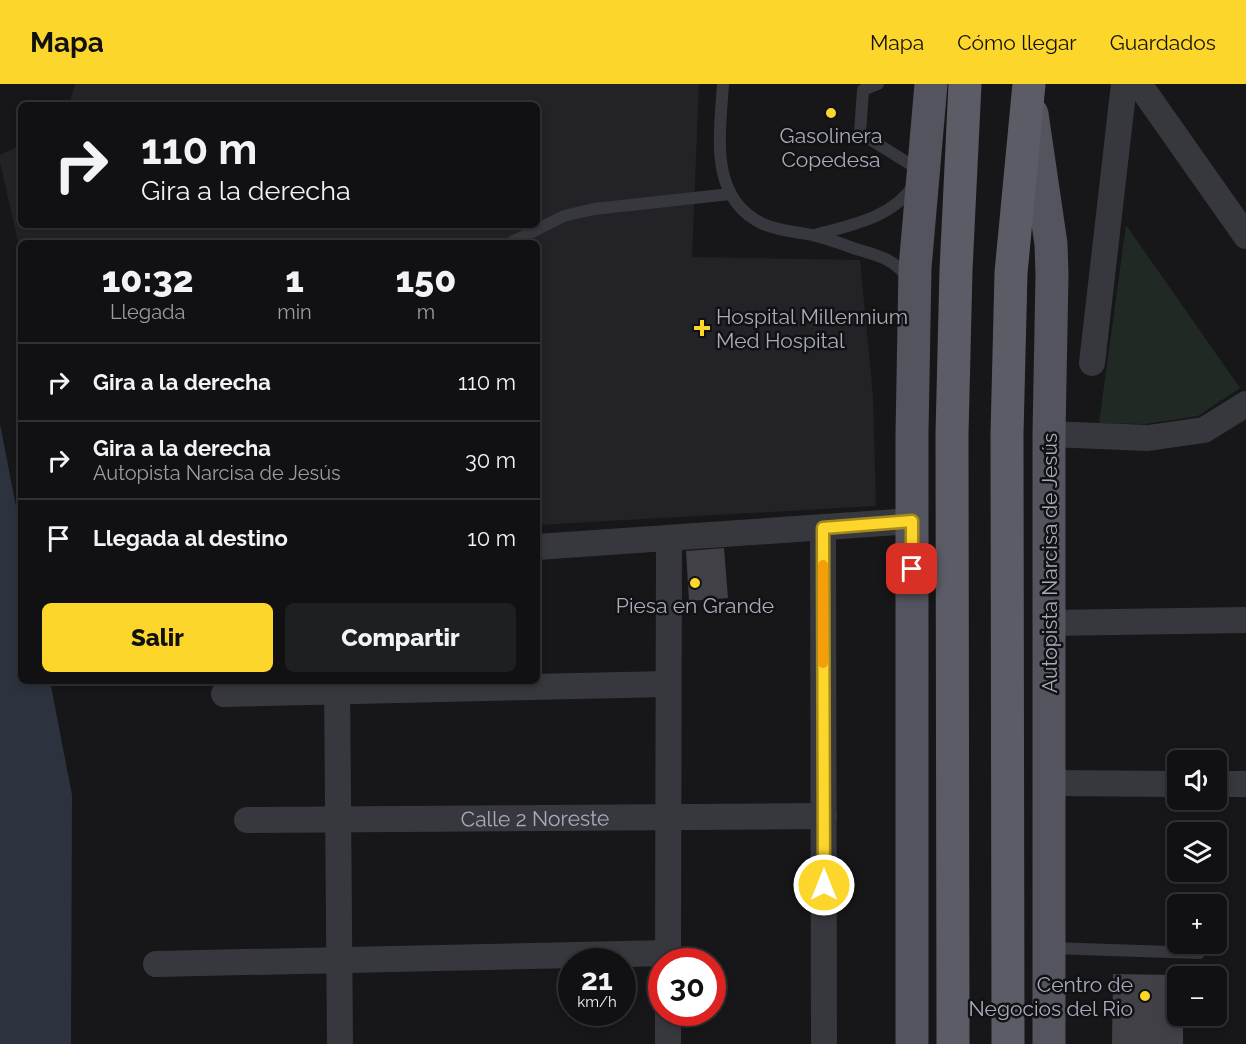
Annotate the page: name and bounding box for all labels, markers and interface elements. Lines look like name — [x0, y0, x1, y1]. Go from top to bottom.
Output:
text: Mapa — [30, 26, 104, 59]
text: Mapa — [870, 30, 924, 55]
text: Cómo llegar — [957, 30, 1077, 55]
text: Guardados — [1110, 30, 1216, 55]
marker: Gasolinera Copedesa — [824, 106, 838, 120]
place label: Gasolinera Copedesa — [780, 123, 882, 172]
text: 110 m — [141, 125, 257, 174]
icon: right — [42, 126, 120, 204]
text: Gira a la derecha — [141, 175, 351, 206]
text: 10:32 — [102, 258, 194, 300]
text: 1 — [285, 258, 304, 300]
text: 150 — [395, 258, 456, 300]
text: Llegada — [110, 300, 185, 324]
text: min — [277, 300, 312, 324]
text: m — [417, 300, 435, 324]
place label: Hospital Millennium Med Hospital — [716, 304, 908, 353]
marker: Hospital Millennium Med Hospital — [693, 319, 711, 337]
icon: right — [42, 366, 75, 399]
text: Gira a la derecha — [93, 369, 271, 395]
text: 110 m — [458, 369, 516, 395]
street label: Autopista Narcisa de Jesús — [1037, 433, 1062, 693]
text: Gira a la derecha — [93, 435, 271, 461]
icon: right — [42, 444, 75, 477]
text: 30 m — [465, 447, 516, 473]
text: Autopista Narcisa de Jesús — [93, 461, 341, 485]
icon: arrive — [42, 522, 75, 555]
text: Llegada al destino — [93, 525, 288, 551]
text: 10 m — [467, 525, 516, 551]
pin — [886, 543, 937, 594]
icon: arrive — [895, 552, 928, 585]
marker: Piesa en Grande — [688, 576, 702, 590]
place label: Piesa en Grande — [616, 593, 774, 618]
button: Salir — [42, 603, 273, 672]
button: Compartir — [285, 603, 516, 672]
map controls — [1167, 750, 1227, 1026]
button: sound — [1167, 750, 1227, 810]
street label: Calle 2 Noreste — [461, 805, 609, 831]
button: layers — [1167, 822, 1227, 882]
position arrow — [792, 853, 856, 917]
button: + — [1167, 894, 1227, 954]
speed limit sign: 30 — [648, 948, 726, 1026]
text: 21 — [581, 962, 613, 997]
button: − — [1167, 966, 1227, 1026]
place label: Centro de Negocios del Rio — [969, 972, 1133, 1021]
marker: Centro de Negocios del Rio — [1138, 989, 1152, 1003]
text: km/h — [577, 993, 617, 1011]

